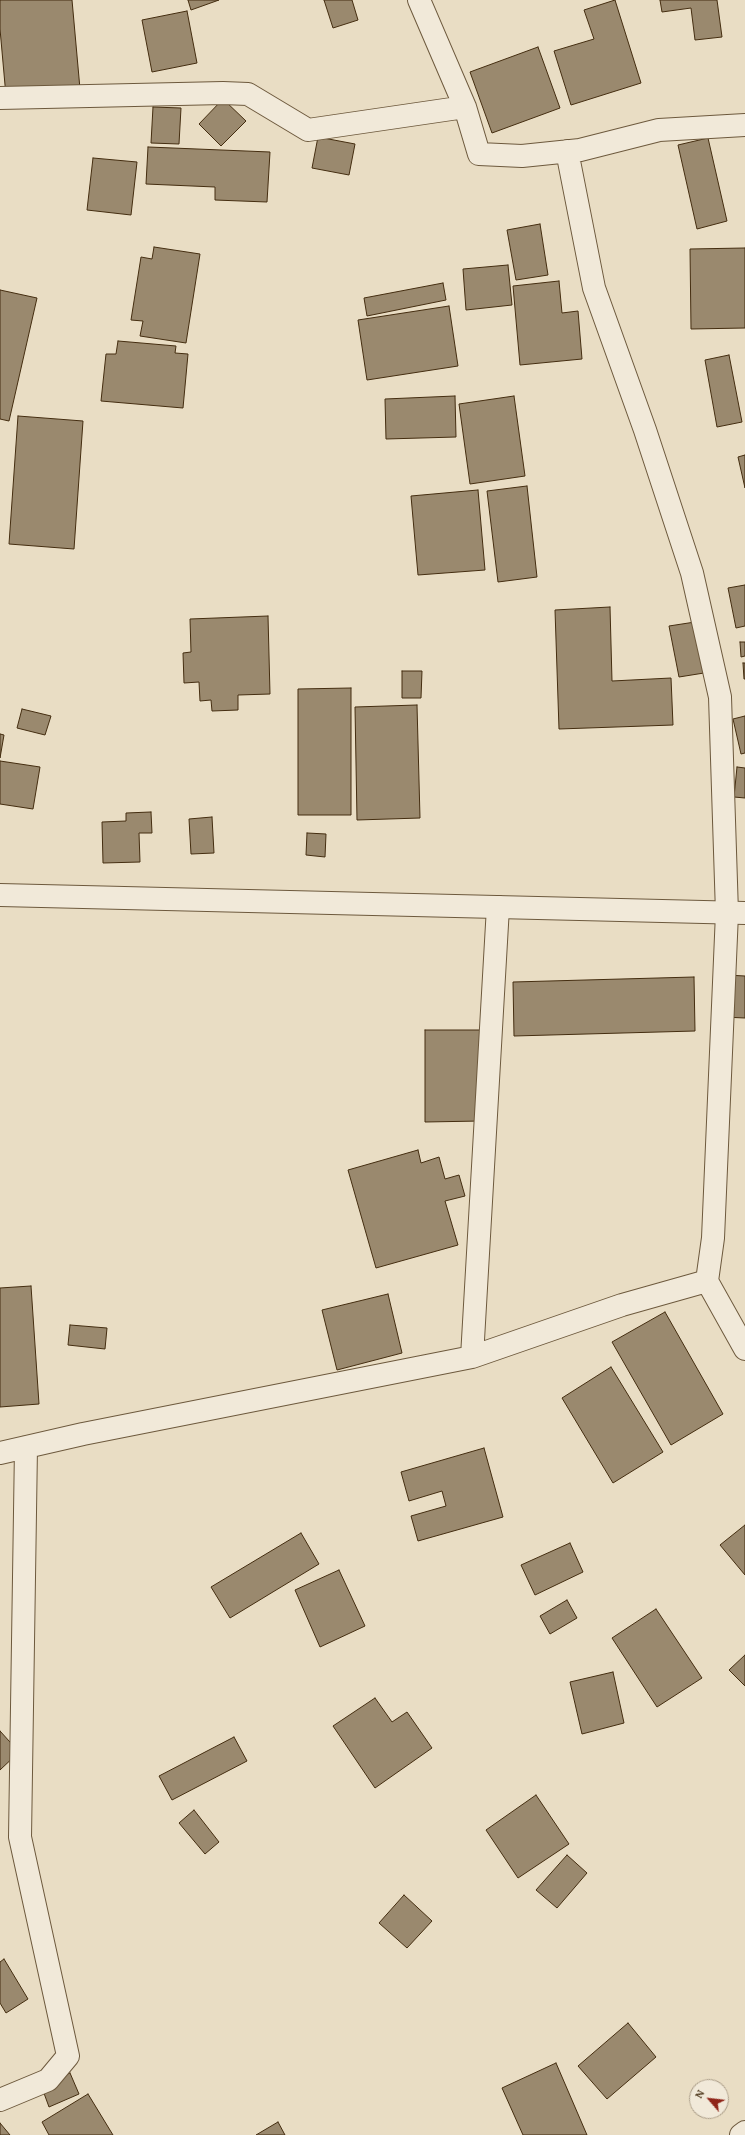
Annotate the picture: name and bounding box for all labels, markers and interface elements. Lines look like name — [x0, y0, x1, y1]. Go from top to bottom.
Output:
north arrow — [689, 2079, 729, 2119]
text: N — [690, 2087, 708, 2101]

